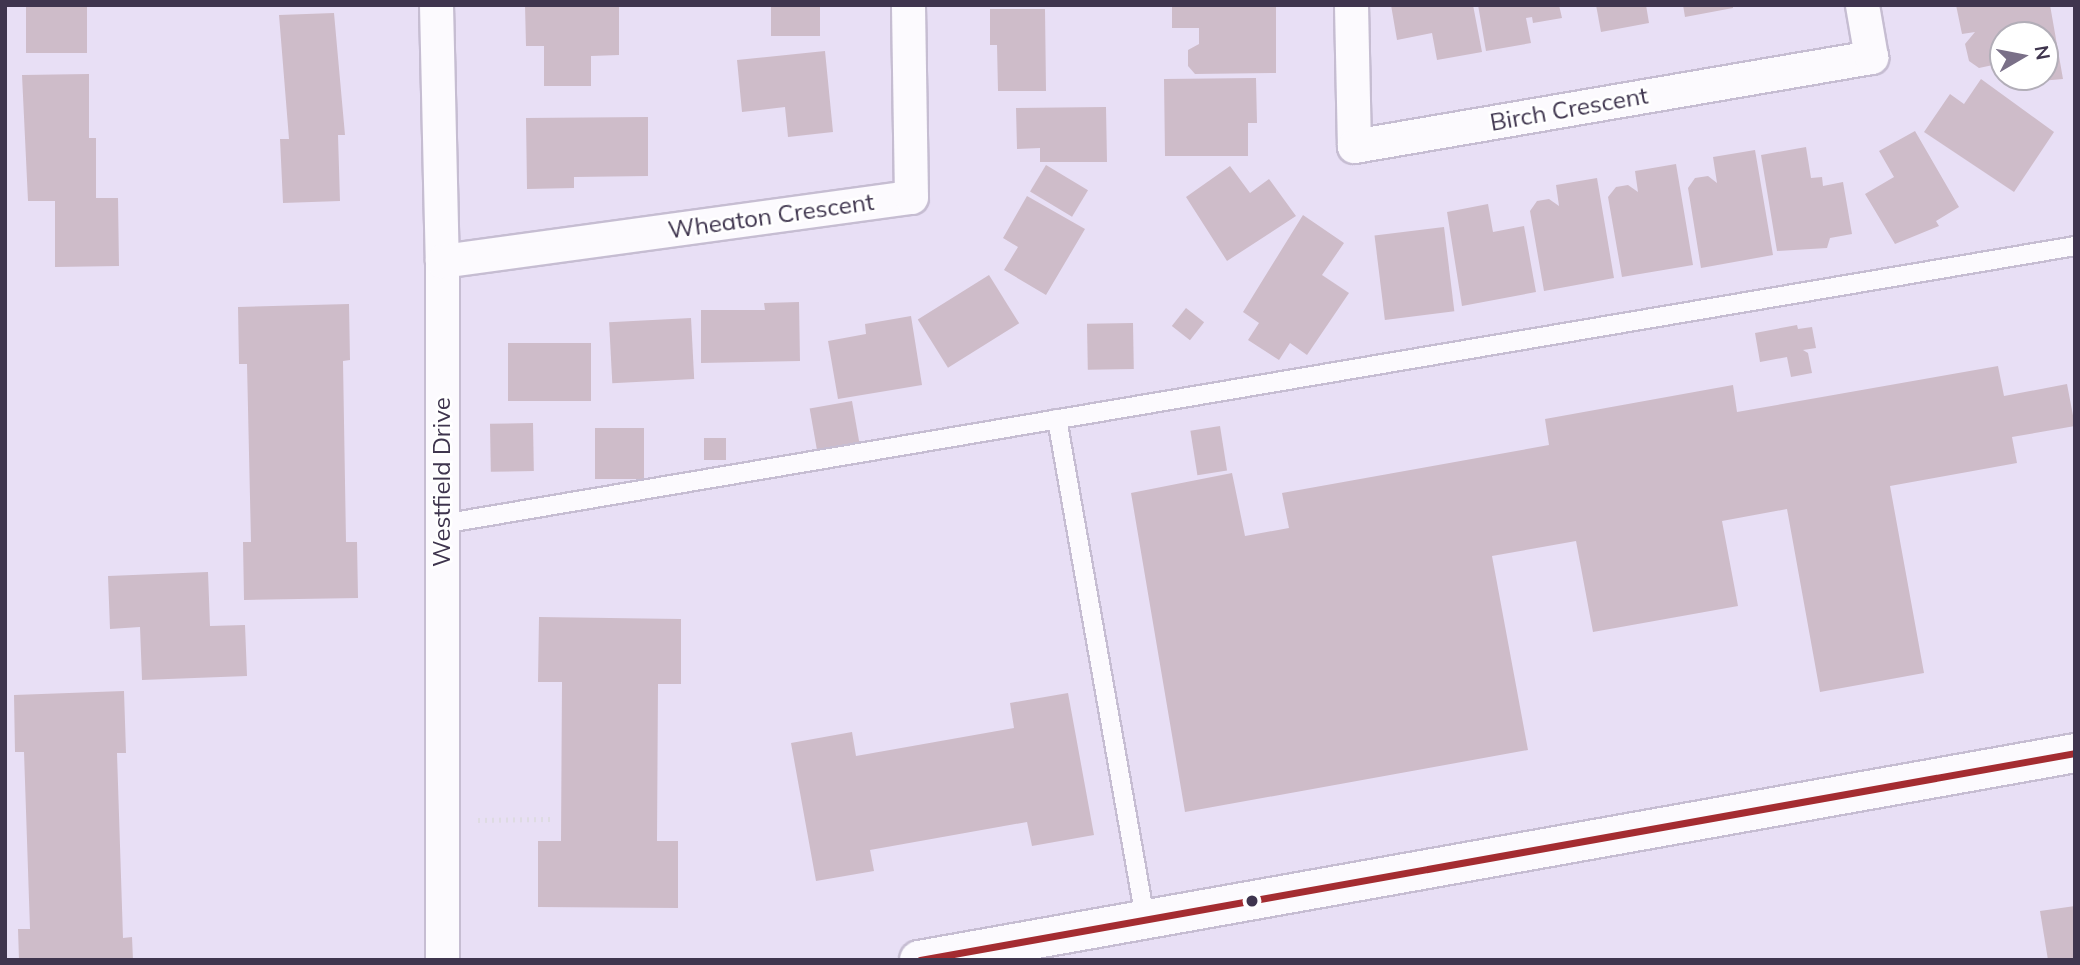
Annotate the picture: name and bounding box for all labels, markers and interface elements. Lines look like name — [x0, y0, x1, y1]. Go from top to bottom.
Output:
north arrow — [1989, 21, 2059, 91]
text: N — [2030, 44, 2056, 62]
street label: Birch Crescent — [1488, 81, 1650, 137]
street label: Wheaton Crescent — [666, 187, 876, 245]
street label: Westfield Drive — [428, 397, 456, 567]
unlabelled marker — [1245, 894, 1259, 908]

